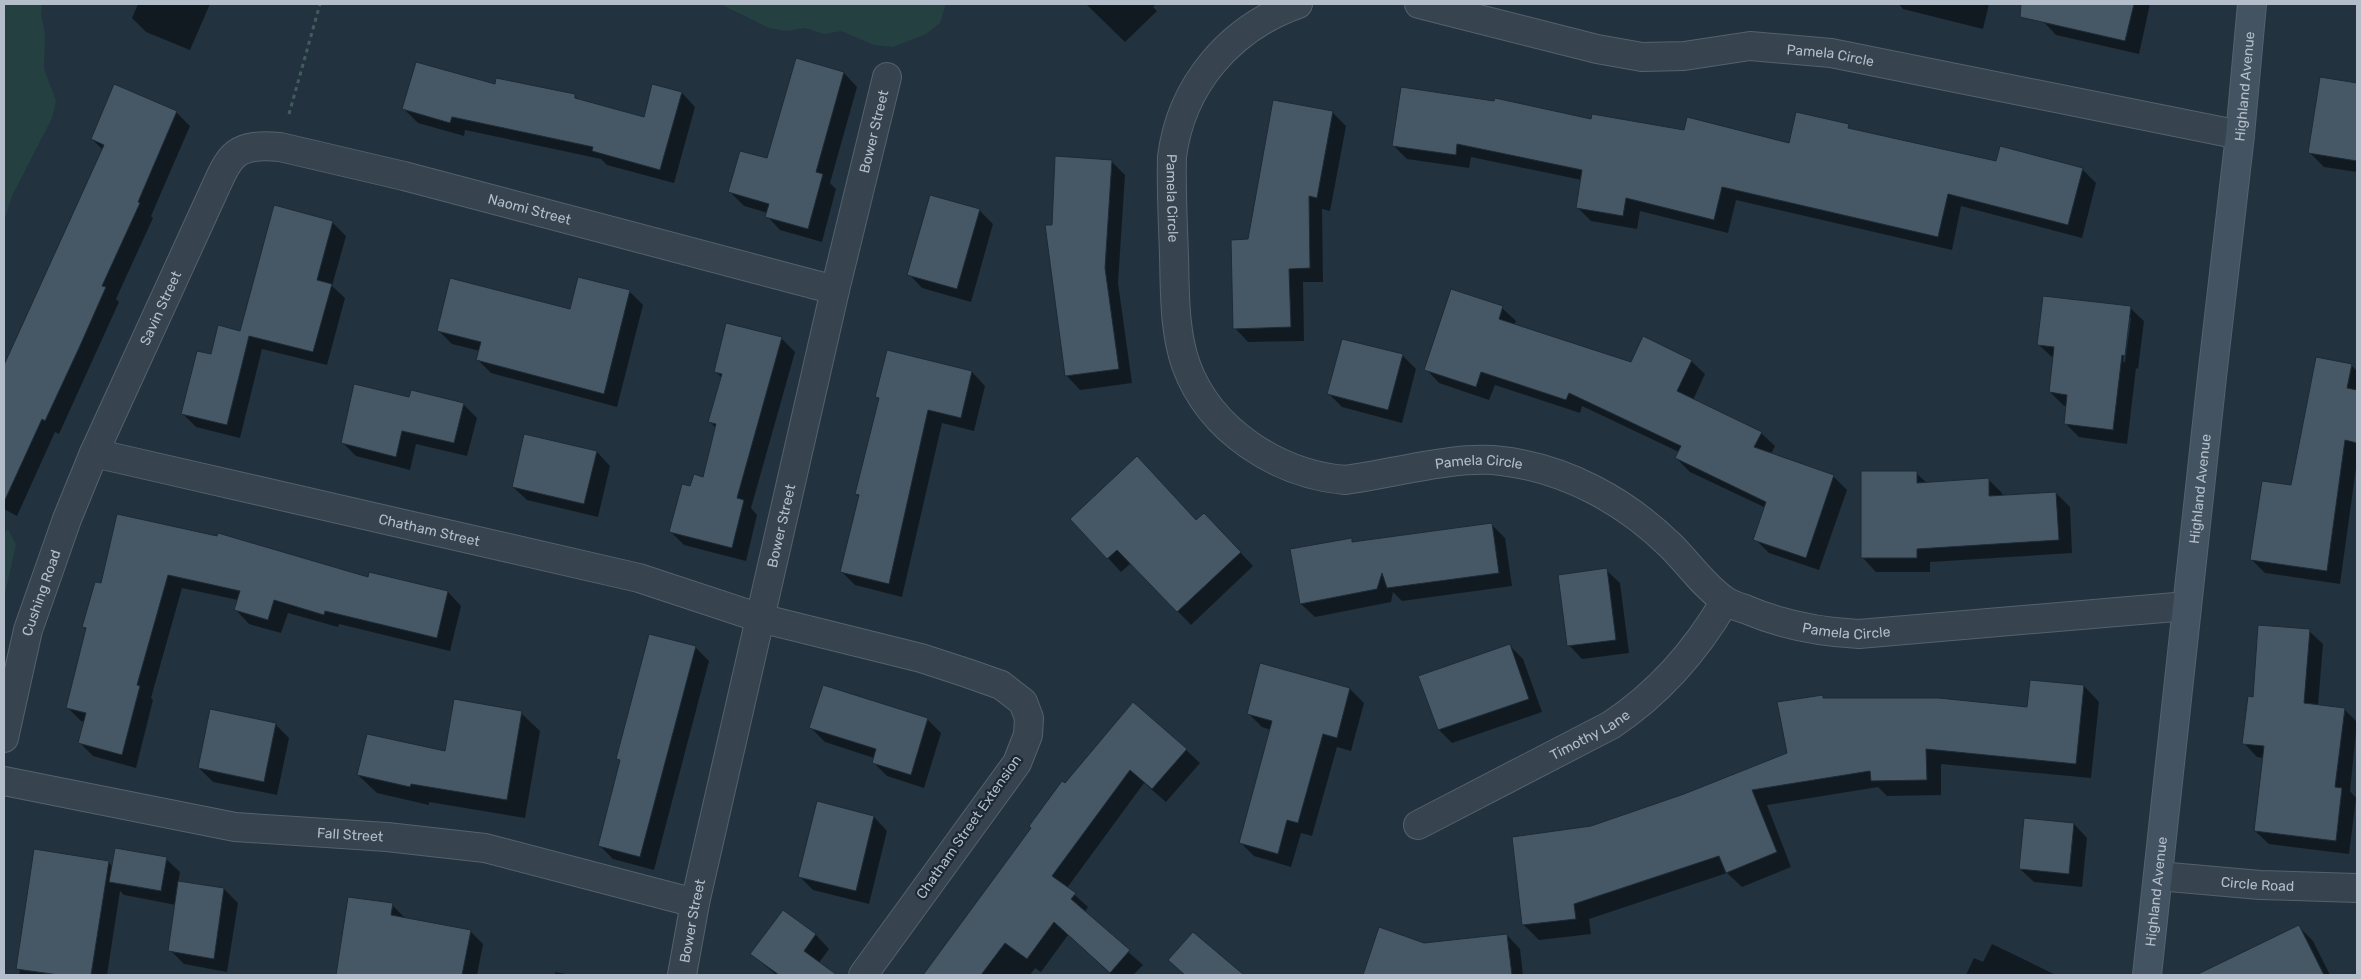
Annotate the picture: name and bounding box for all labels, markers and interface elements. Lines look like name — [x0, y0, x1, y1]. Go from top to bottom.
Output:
street label: Highland Avenue — [2231, 30, 2258, 142]
street label: Pamela Circle — [1786, 41, 1876, 70]
street label: Bower Street — [855, 88, 892, 175]
street label: Pamela Circle — [1163, 154, 1182, 243]
street label: Naomi Street — [486, 190, 573, 228]
street label: Savin Street — [136, 268, 185, 348]
street label: Highland Avenue — [2185, 433, 2214, 545]
street label: Pamela Circle — [1434, 451, 1524, 473]
street label: Bower Street — [763, 482, 799, 569]
street label: Chatham Street — [377, 510, 482, 550]
street label: Cushing Road — [18, 547, 64, 638]
street label: Pamela Circle — [1801, 619, 1891, 643]
street label: Timothy Lane — [1547, 706, 1633, 764]
street label: Chatham Street Extension — [913, 752, 1025, 902]
street label: Fall Street — [317, 824, 384, 845]
street label: Highland Avenue — [2142, 836, 2171, 947]
street label: Circle Road — [2220, 873, 2295, 895]
street label: Bower Street — [676, 877, 709, 964]

